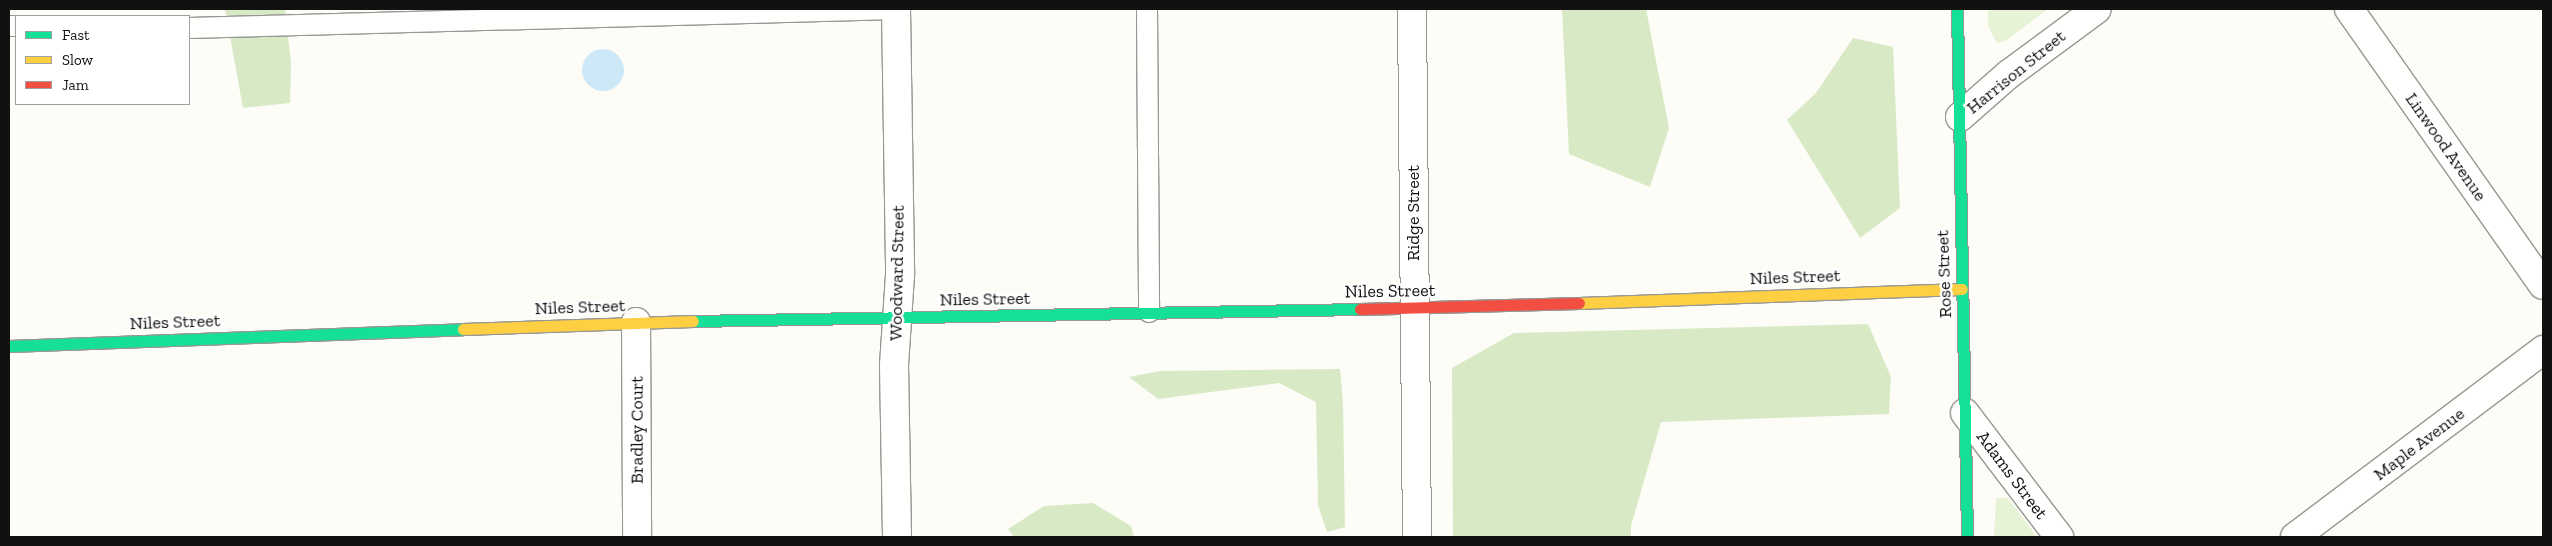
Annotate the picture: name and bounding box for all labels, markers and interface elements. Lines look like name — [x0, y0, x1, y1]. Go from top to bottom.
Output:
legend — [15, 15, 190, 105]
street label: Harrison Street — [1962, 25, 2070, 119]
text: Fast — [62, 26, 90, 44]
text: Slow — [62, 51, 93, 69]
text: Jam — [62, 76, 89, 94]
street label: Linwood Avenue — [2400, 88, 2492, 206]
street label: Ridge Street — [1402, 165, 1424, 261]
street label: Woodward Street — [885, 205, 909, 341]
street label: Rose Street — [1932, 230, 1956, 318]
street label: Niles Street — [1749, 265, 1841, 289]
street label: Niles Street — [1344, 279, 1436, 303]
street label: Niles Street — [939, 287, 1031, 311]
street label: Niles Street — [534, 295, 626, 319]
street label: Niles Street — [129, 310, 221, 334]
street label: Bradley Court — [626, 376, 648, 484]
street label: Maple Avenue — [2369, 403, 2469, 485]
street label: Adams Street — [1972, 427, 2052, 523]

